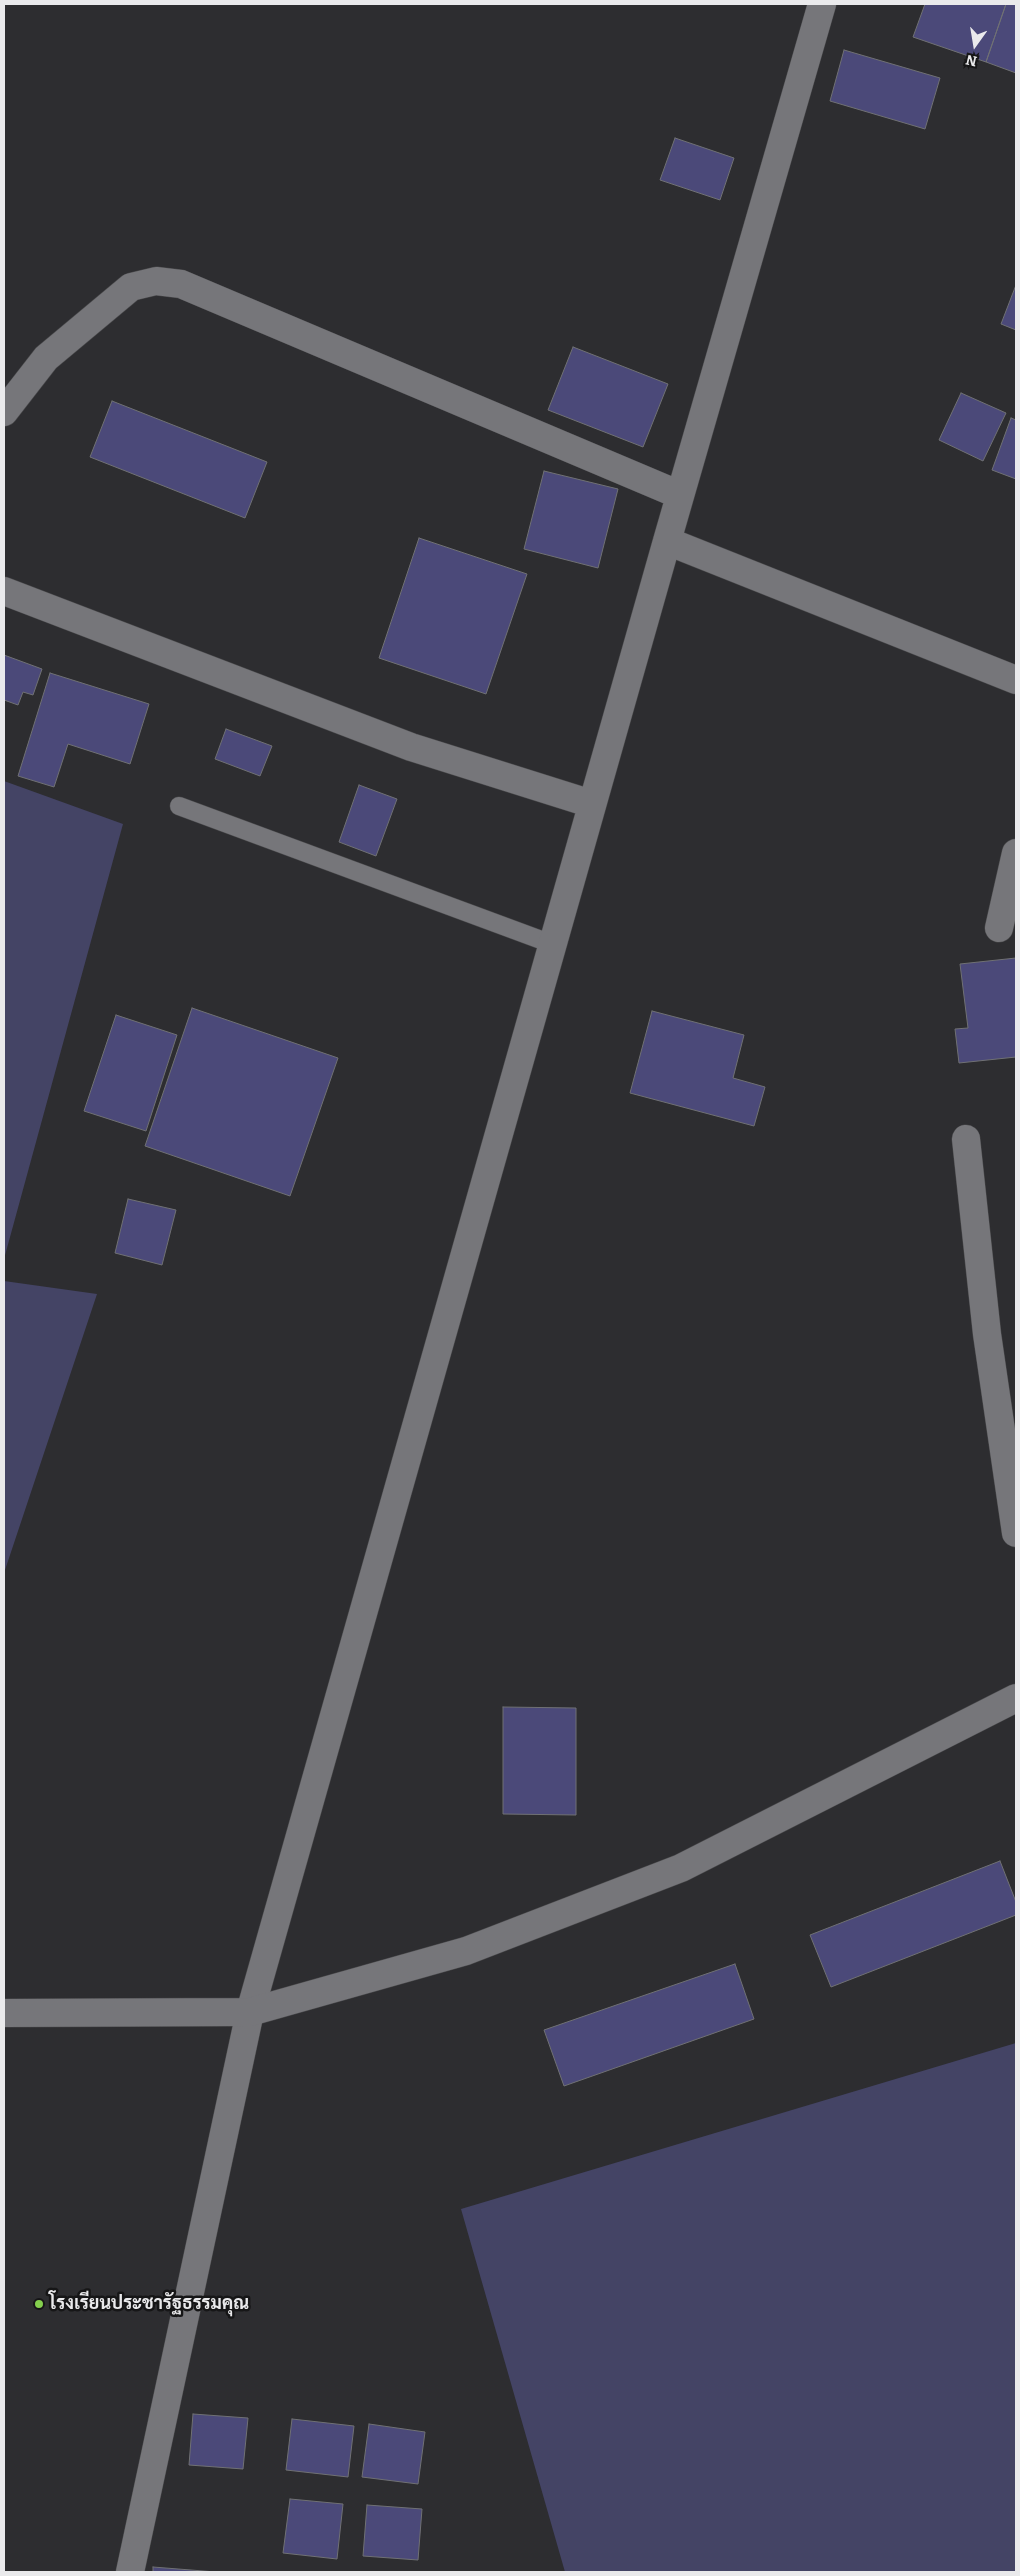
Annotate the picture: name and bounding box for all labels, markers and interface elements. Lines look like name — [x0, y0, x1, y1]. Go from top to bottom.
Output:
north arrow — [950, 20, 1000, 70]
text: N — [964, 51, 979, 70]
place label: โรงเรียนประชารัฐธรรมคุณ — [49, 2293, 249, 2315]
marker: โรงเรียนประชารัฐธรรมคุณ — [33, 2298, 45, 2310]

